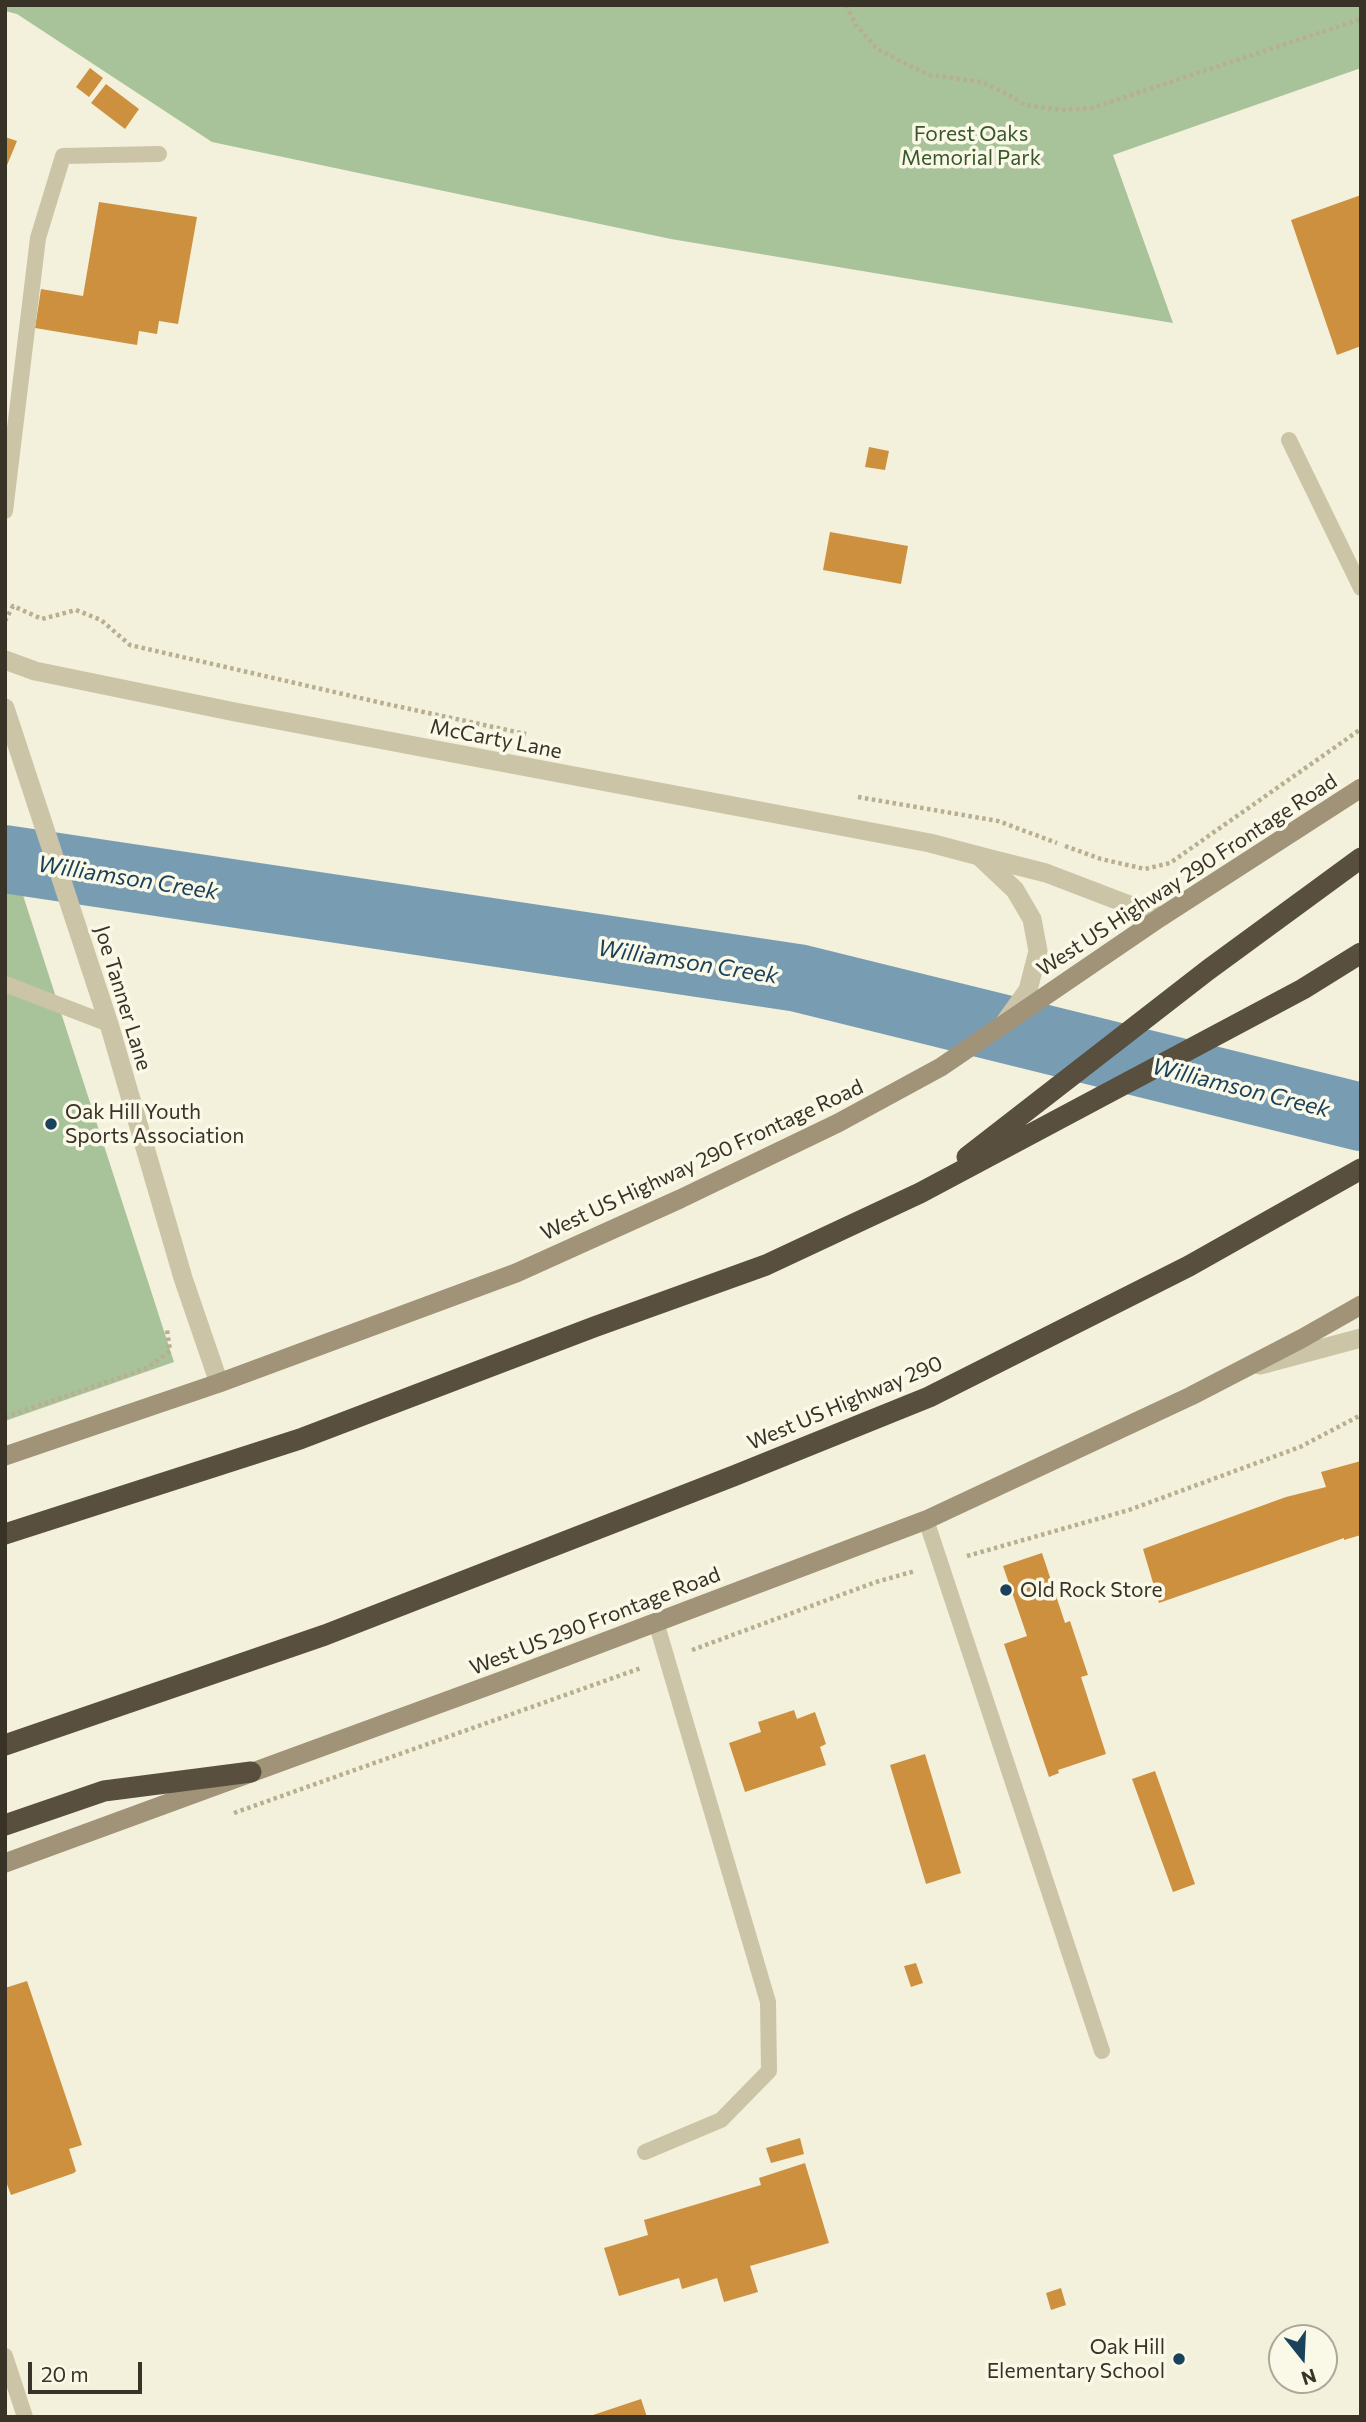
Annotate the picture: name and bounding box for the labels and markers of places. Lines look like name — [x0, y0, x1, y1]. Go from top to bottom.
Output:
place label: Oak Hill Youth Sports Association — [65, 1099, 244, 1149]
marker: Oak Hill Youth Sports Association — [43, 1116, 59, 1132]
place label: Old Rock Store — [1020, 1577, 1163, 1603]
marker: Old Rock Store — [998, 1582, 1014, 1598]
place label: Oak Hill Elementary School — [987, 2334, 1165, 2384]
marker: Oak Hill Elementary School — [1171, 2351, 1187, 2367]

